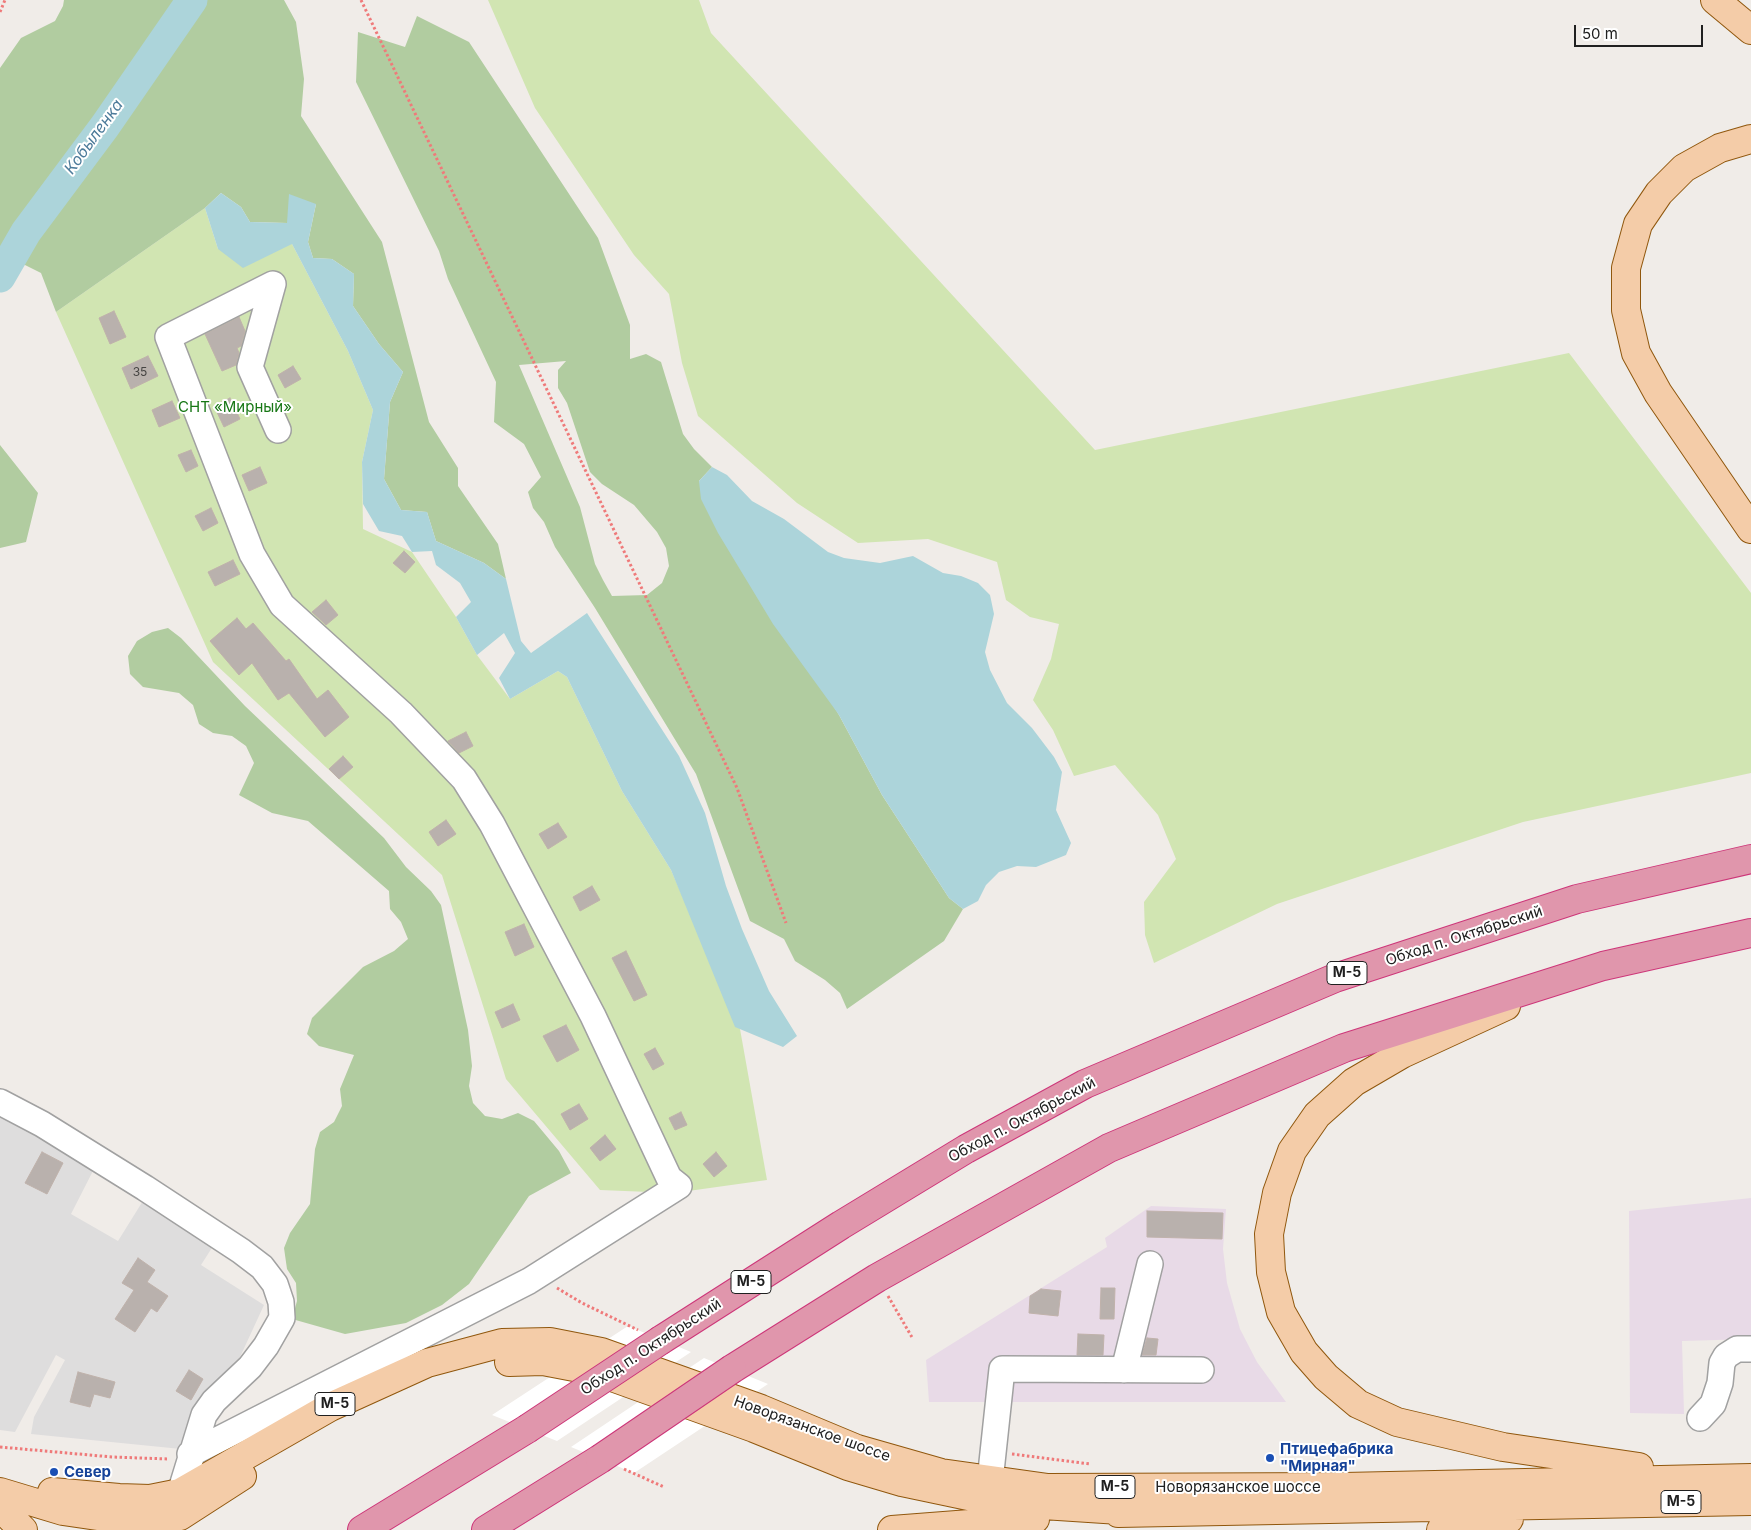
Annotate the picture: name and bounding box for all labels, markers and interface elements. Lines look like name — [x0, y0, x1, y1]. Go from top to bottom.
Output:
scale bar — [1576, 15, 1705, 47]
text: 50 m — [1582, 24, 1618, 43]
water label: Кобыленка — [61, 96, 127, 178]
house number: 35 — [133, 365, 147, 379]
park label: СНТ «Мирный» — [178, 398, 292, 416]
street label: Обход п. Октябрьский — [1383, 902, 1545, 970]
road number: М-5 — [1327, 961, 1367, 984]
street label: Обход п. Октябрьский — [945, 1074, 1099, 1166]
road number: М-5 — [731, 1270, 771, 1294]
street label: Обход п. Октябрьский — [577, 1295, 725, 1399]
road number: М-5 — [315, 1392, 355, 1416]
street label: Новорязанское шоссе — [731, 1392, 893, 1466]
place label: Птицефабрика "Мирная" — [1280, 1440, 1393, 1475]
marker: Птицефабрика "Мирная" — [1264, 1452, 1276, 1464]
place label: Север — [64, 1463, 111, 1481]
marker: Север — [48, 1466, 60, 1478]
road number: М-5 — [1095, 1475, 1135, 1498]
street label: Новорязанское шоссе — [1155, 1478, 1321, 1496]
road number: М-5 — [1661, 1490, 1701, 1514]

